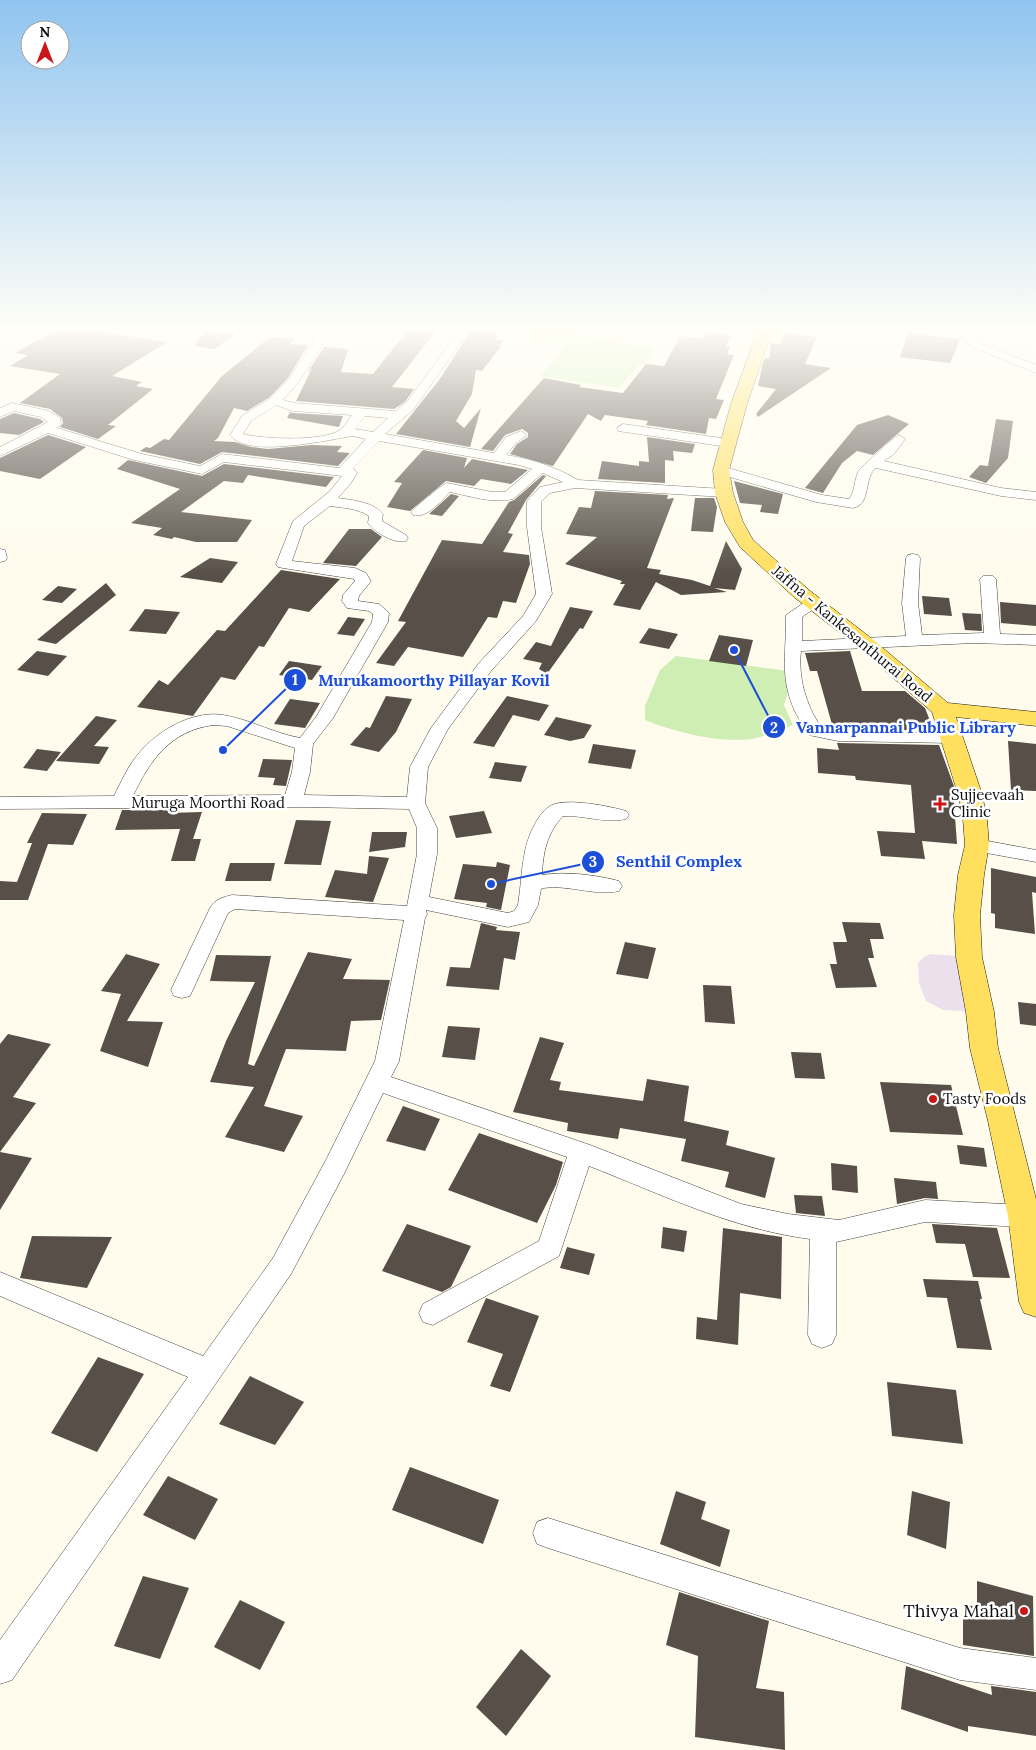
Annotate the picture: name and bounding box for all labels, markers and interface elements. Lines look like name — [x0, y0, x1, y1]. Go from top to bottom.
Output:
north arrow — [20, 20, 70, 70]
text: N — [40, 23, 51, 41]
street label: Jaffna - Kankesanthurai Road — [768, 560, 936, 706]
callout: Murukamoorthy Pillayar Kovil — [283, 664, 559, 695]
text: 1 — [292, 670, 298, 689]
text: Murukamoorthy Pillayar Kovil — [318, 670, 550, 690]
callout: Vannarpannai Public Library — [761, 712, 1026, 743]
text: Vannarpannai Public Library — [796, 717, 1016, 737]
text: 2 — [770, 718, 778, 737]
place label: Sujjeevaah Clinic — [951, 785, 1024, 821]
street label: Muruga Moorthi Road — [131, 793, 285, 812]
marker: Sujjeevaah Clinic — [933, 797, 947, 811]
callout: Senthil Complex — [581, 846, 752, 877]
text: Senthil Complex — [616, 851, 742, 871]
text: 3 — [589, 852, 597, 871]
place label: Tasty Foods — [943, 1089, 1026, 1108]
marker: Tasty Foods — [927, 1093, 939, 1105]
place label: Thivya Mahal — [903, 1599, 1014, 1622]
marker: Thivya Mahal — [1018, 1605, 1030, 1617]

